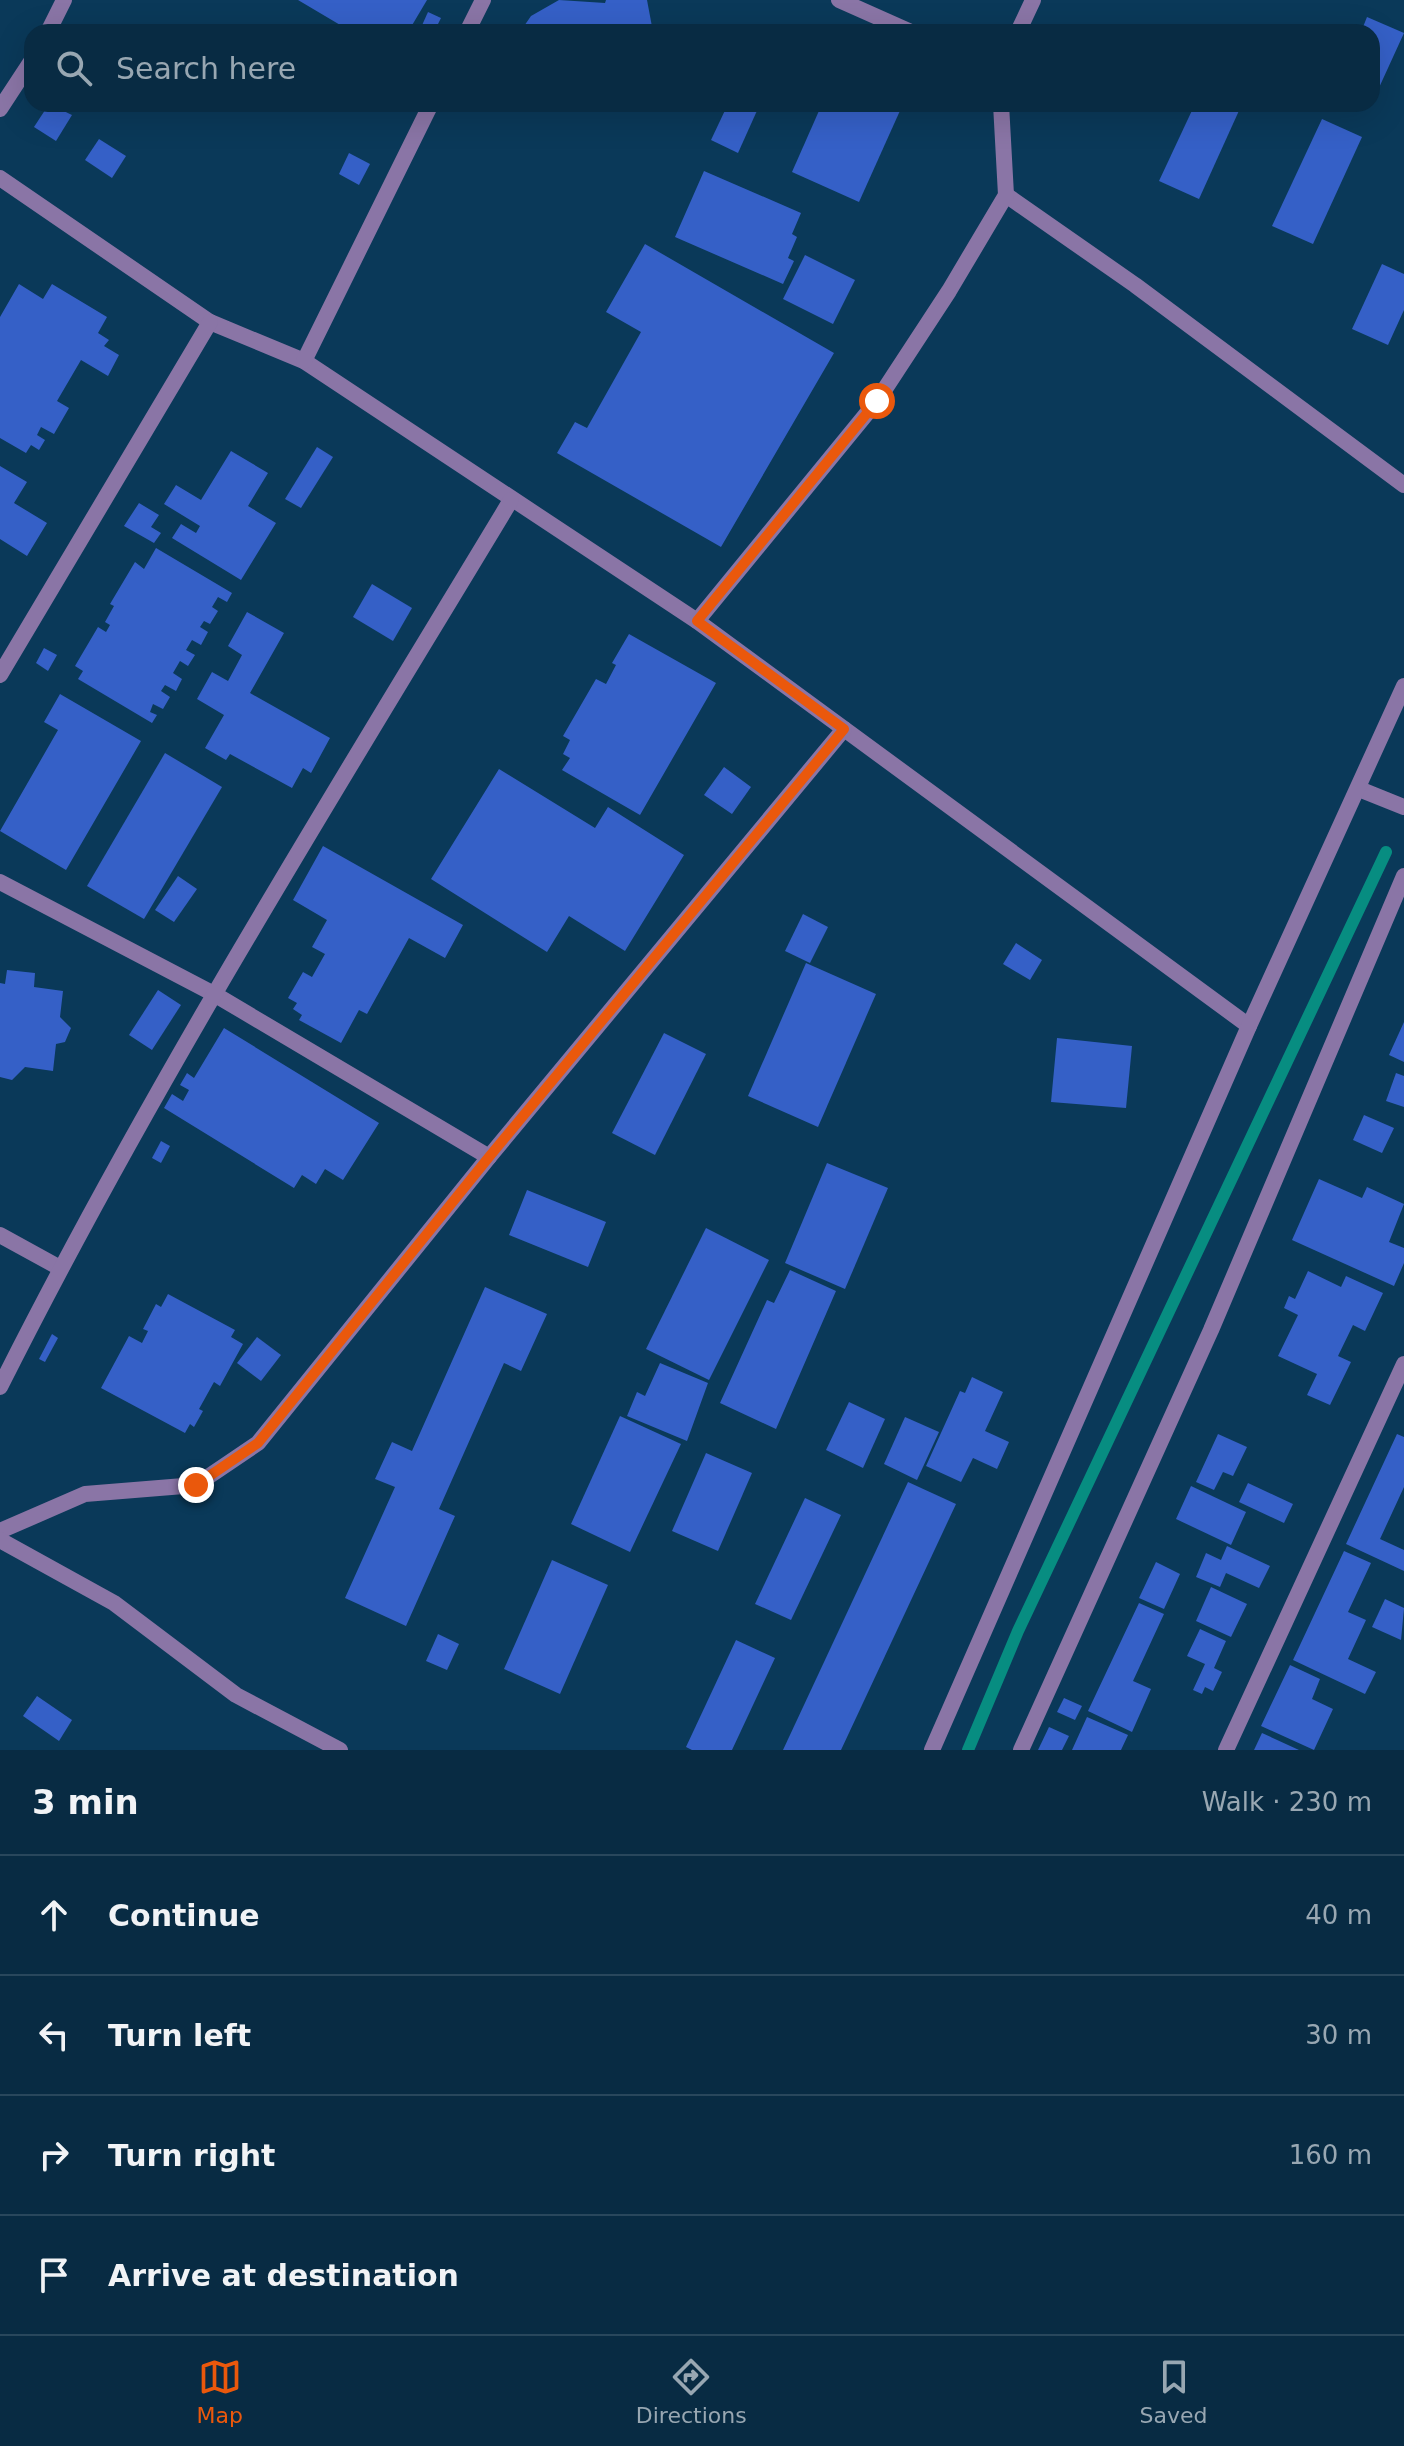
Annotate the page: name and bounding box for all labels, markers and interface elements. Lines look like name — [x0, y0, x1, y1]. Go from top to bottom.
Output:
search box — [24, 24, 1380, 112]
icon: search — [52, 46, 96, 90]
text: Search here — [116, 51, 296, 86]
route start — [859, 383, 895, 419]
route end — [178, 1467, 214, 1503]
text: 3 min — [32, 1782, 139, 1822]
text: Walk · 230 m — [1202, 1787, 1372, 1817]
icon: ahead — [32, 1893, 76, 1937]
text: Continue — [108, 1898, 260, 1933]
text: 40 m — [1305, 1900, 1372, 1930]
icon: left — [32, 2013, 76, 2057]
text: Turn left — [108, 2018, 251, 2053]
text: 30 m — [1305, 2020, 1372, 2050]
icon: right — [32, 2133, 76, 2177]
text: Turn right — [108, 2138, 275, 2173]
text: 160 m — [1289, 2140, 1372, 2170]
icon: arrive — [32, 2253, 76, 2297]
text: Arrive at destination — [108, 2258, 459, 2293]
tab: Map — [196, 2355, 243, 2428]
tab: Directions — [636, 2355, 747, 2428]
tab: Saved — [1140, 2355, 1208, 2428]

